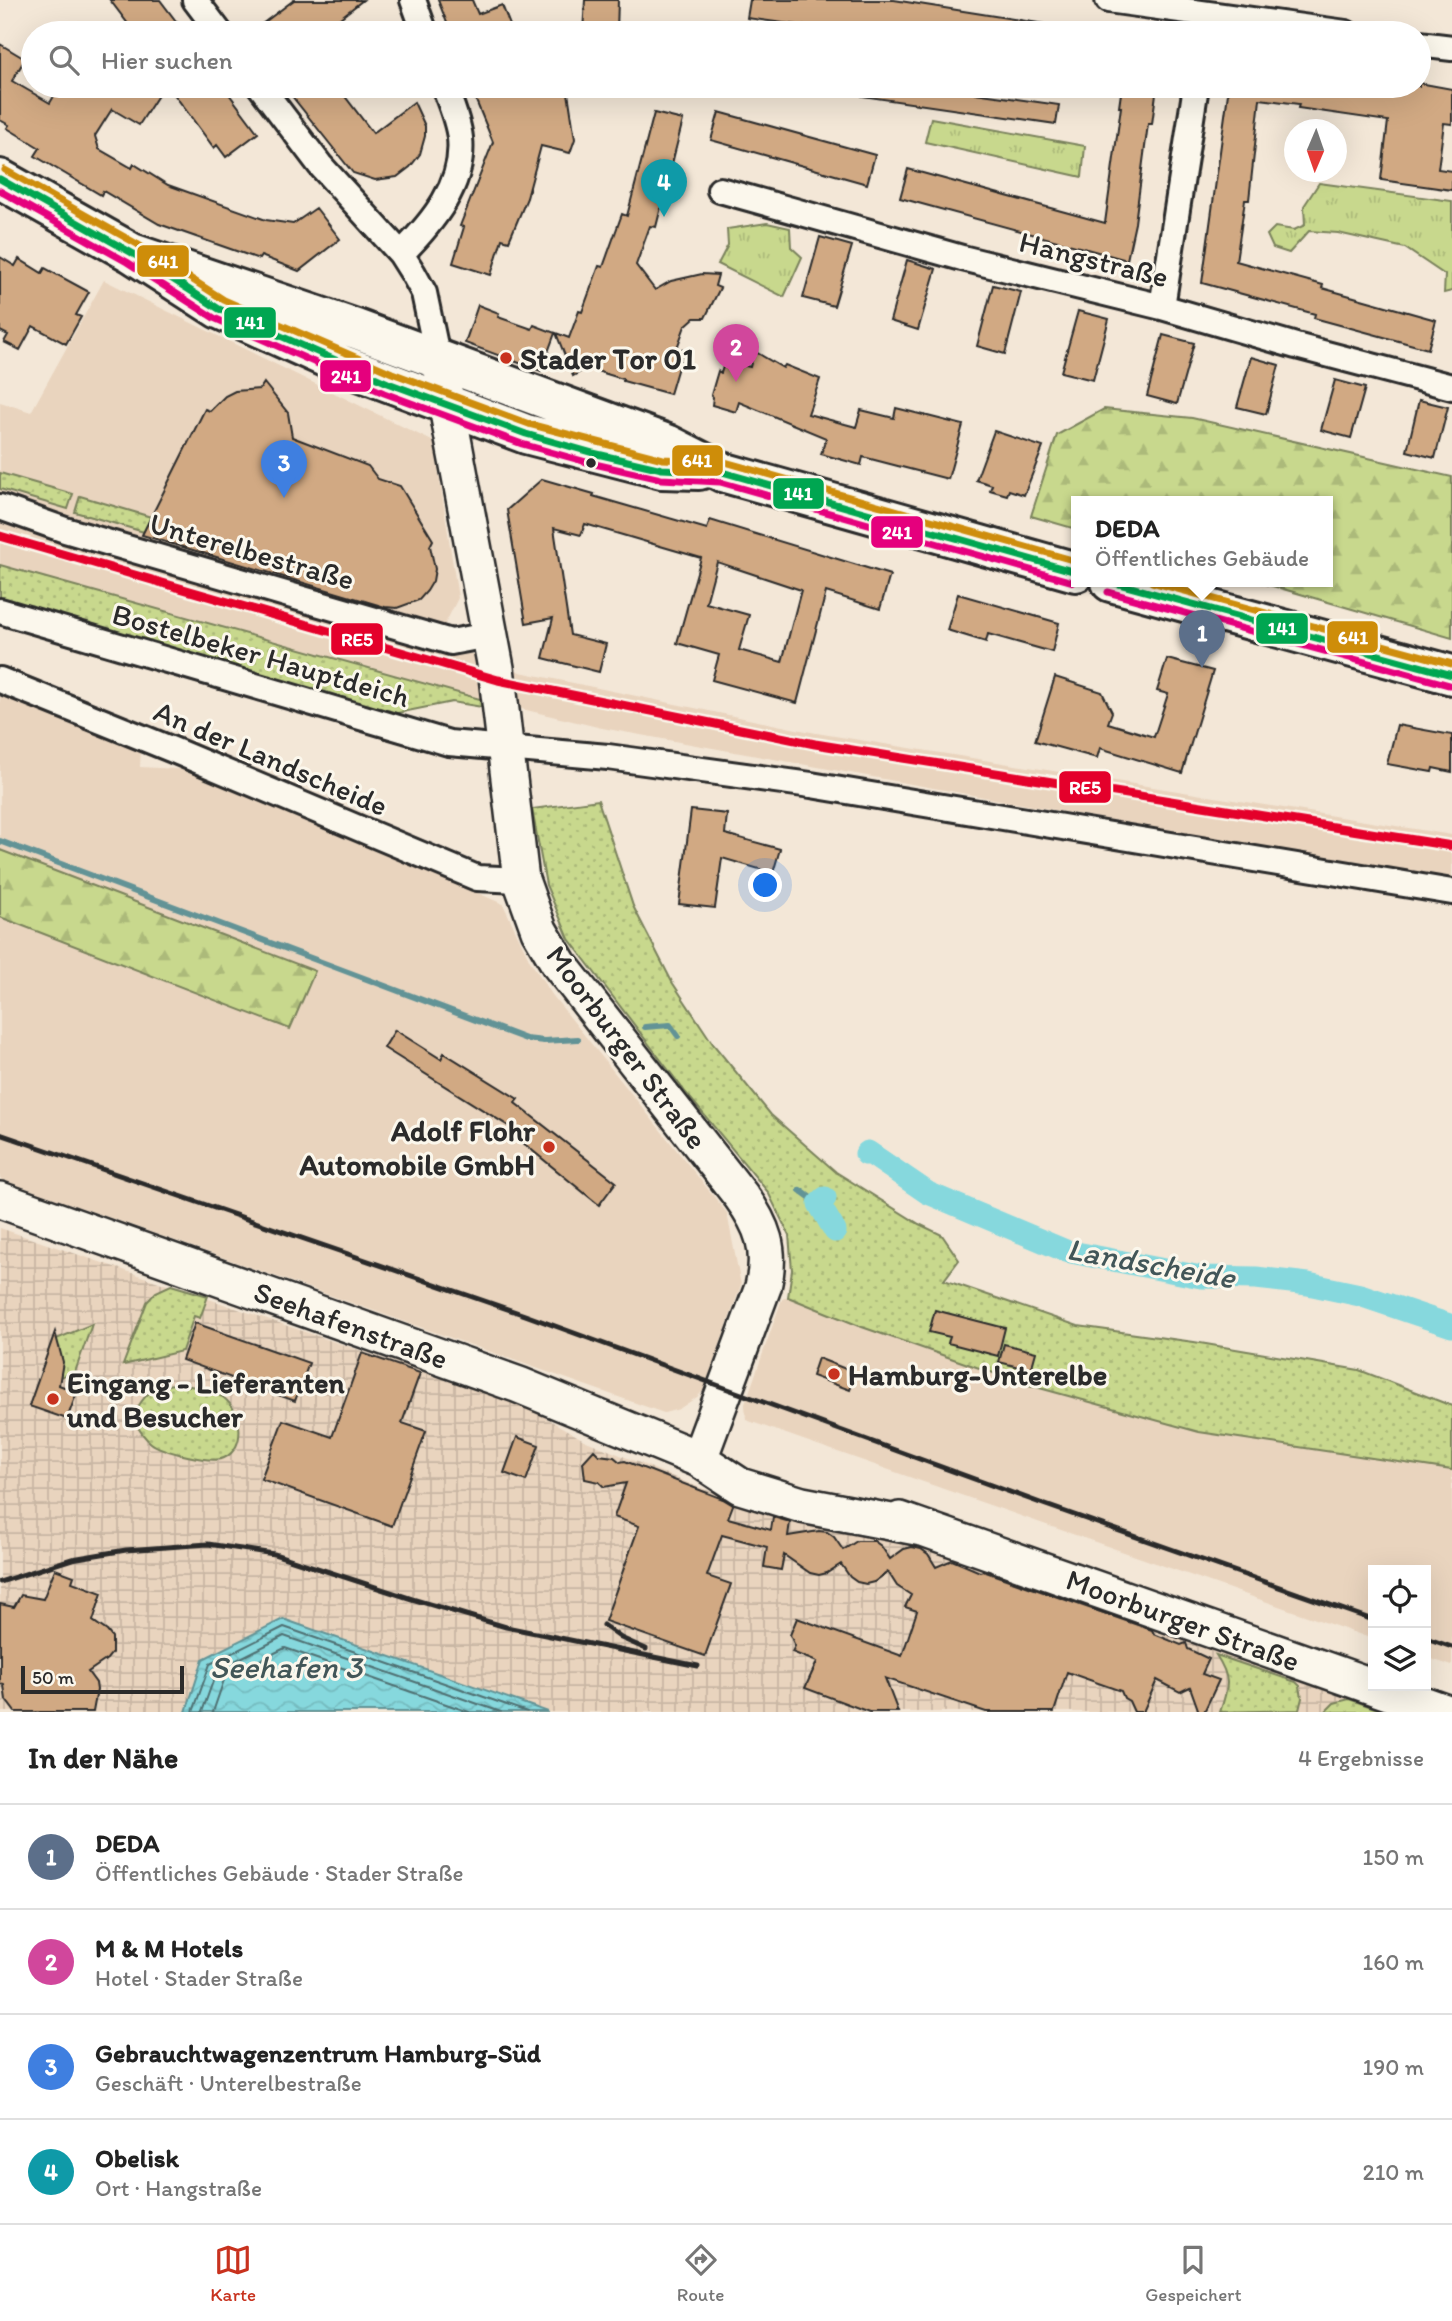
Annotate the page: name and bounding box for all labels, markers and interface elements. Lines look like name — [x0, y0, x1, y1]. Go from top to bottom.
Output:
search box — [21, 21, 1431, 98]
icon: search — [45, 41, 83, 79]
text: Hier suchen — [101, 44, 233, 76]
north arrow — [1284, 119, 1347, 182]
pin: 4 — [641, 159, 687, 217]
street label: Hangstraße — [1016, 223, 1172, 295]
line badge: 641 — [136, 244, 190, 278]
text: 641 — [148, 250, 178, 273]
line badge: 141 — [223, 306, 277, 339]
text: 141 — [235, 311, 265, 334]
pin: 2 — [713, 324, 759, 382]
place label: Stader Tor 01 — [520, 340, 696, 377]
marker: Stader Tor 01 — [498, 350, 514, 366]
line badge: 241 — [319, 359, 372, 393]
text: 241 — [331, 365, 361, 388]
pin: 3 — [261, 440, 307, 498]
line badge: 641 — [671, 444, 724, 477]
text: 641 — [682, 449, 712, 472]
unlabelled marker — [584, 456, 598, 470]
line badge: 141 — [772, 477, 825, 510]
text: 141 — [783, 482, 813, 505]
popup — [1071, 496, 1333, 587]
street label: Unterelbestraße — [145, 504, 359, 598]
text: DEDA — [1095, 512, 1160, 544]
line badge: 241 — [870, 515, 924, 549]
text: 241 — [882, 521, 912, 544]
text: Öffentliches Gebäude — [1095, 544, 1309, 572]
street label: Bostelbeker Hauptdeich — [108, 595, 414, 715]
pin: 1 — [1179, 610, 1225, 668]
line badge: 141 — [1255, 612, 1309, 645]
text: 141 — [1267, 617, 1297, 640]
line badge: 641 — [1326, 620, 1379, 654]
line badge: RE5 — [330, 622, 384, 656]
text: 641 — [1338, 626, 1368, 649]
text: RE5 — [341, 628, 373, 651]
street label: An der Landscheide — [148, 692, 394, 824]
line badge: RE5 — [1058, 770, 1112, 804]
text: RE5 — [1069, 776, 1101, 799]
your location — [748, 868, 782, 902]
street label: Moorburger Straße — [538, 938, 716, 1156]
place label: Adolf Flohr Automobile GmbH — [298, 1112, 536, 1183]
marker: Adolf Flohr Automobile GmbH — [541, 1139, 557, 1155]
water label: Landscheide — [1064, 1230, 1240, 1297]
street label: Seehafenstraße — [249, 1273, 453, 1377]
place label: Hamburg-Unterelbe — [848, 1356, 1107, 1393]
place label: Eingang - Lieferanten und Besucher — [66, 1364, 346, 1435]
marker: Hamburg-Unterelbe — [826, 1366, 842, 1382]
marker: Eingang - Lieferanten und Besucher — [45, 1391, 61, 1407]
street label: Moorburger Straße — [1061, 1561, 1305, 1679]
map controls — [1368, 1565, 1431, 1691]
button: locate — [1368, 1565, 1431, 1628]
button: layers — [1368, 1628, 1431, 1691]
water label: Seehafen 3 — [210, 1648, 365, 1686]
scale bar — [21, 1663, 184, 1695]
text: 50 m — [32, 1666, 74, 1689]
text: In der Nähe — [28, 1739, 178, 1776]
text: 4 Ergebnisse — [1298, 1744, 1424, 1772]
text: DEDA — [95, 1827, 160, 1859]
text: 1 — [46, 1843, 56, 1871]
text: 150 m — [1363, 1843, 1424, 1871]
text: Öffentliches Gebäude · Stader Straße — [95, 1859, 463, 1887]
text: M & M Hotels — [95, 1932, 243, 1964]
text: 2 — [45, 1948, 57, 1976]
text: 160 m — [1362, 1948, 1424, 1976]
text: Hotel · Stader Straße — [95, 1964, 303, 1992]
text: Gebrauchtwagenzentrum Hamburg-Süd — [95, 2037, 541, 2069]
text: 3 — [45, 2053, 57, 2081]
text: 190 m — [1363, 2053, 1424, 2081]
text: Geschäft · Unterelbestraße — [95, 2069, 362, 2097]
text: Obelisk — [95, 2142, 179, 2174]
text: 4 — [44, 2158, 58, 2186]
text: 210 m — [1363, 2158, 1424, 2186]
text: Ort · Hangstraße — [95, 2174, 262, 2202]
tab: Karte — [210, 2241, 256, 2306]
tab: Route — [677, 2241, 725, 2306]
tab: Gespeichert — [1145, 2241, 1242, 2306]

